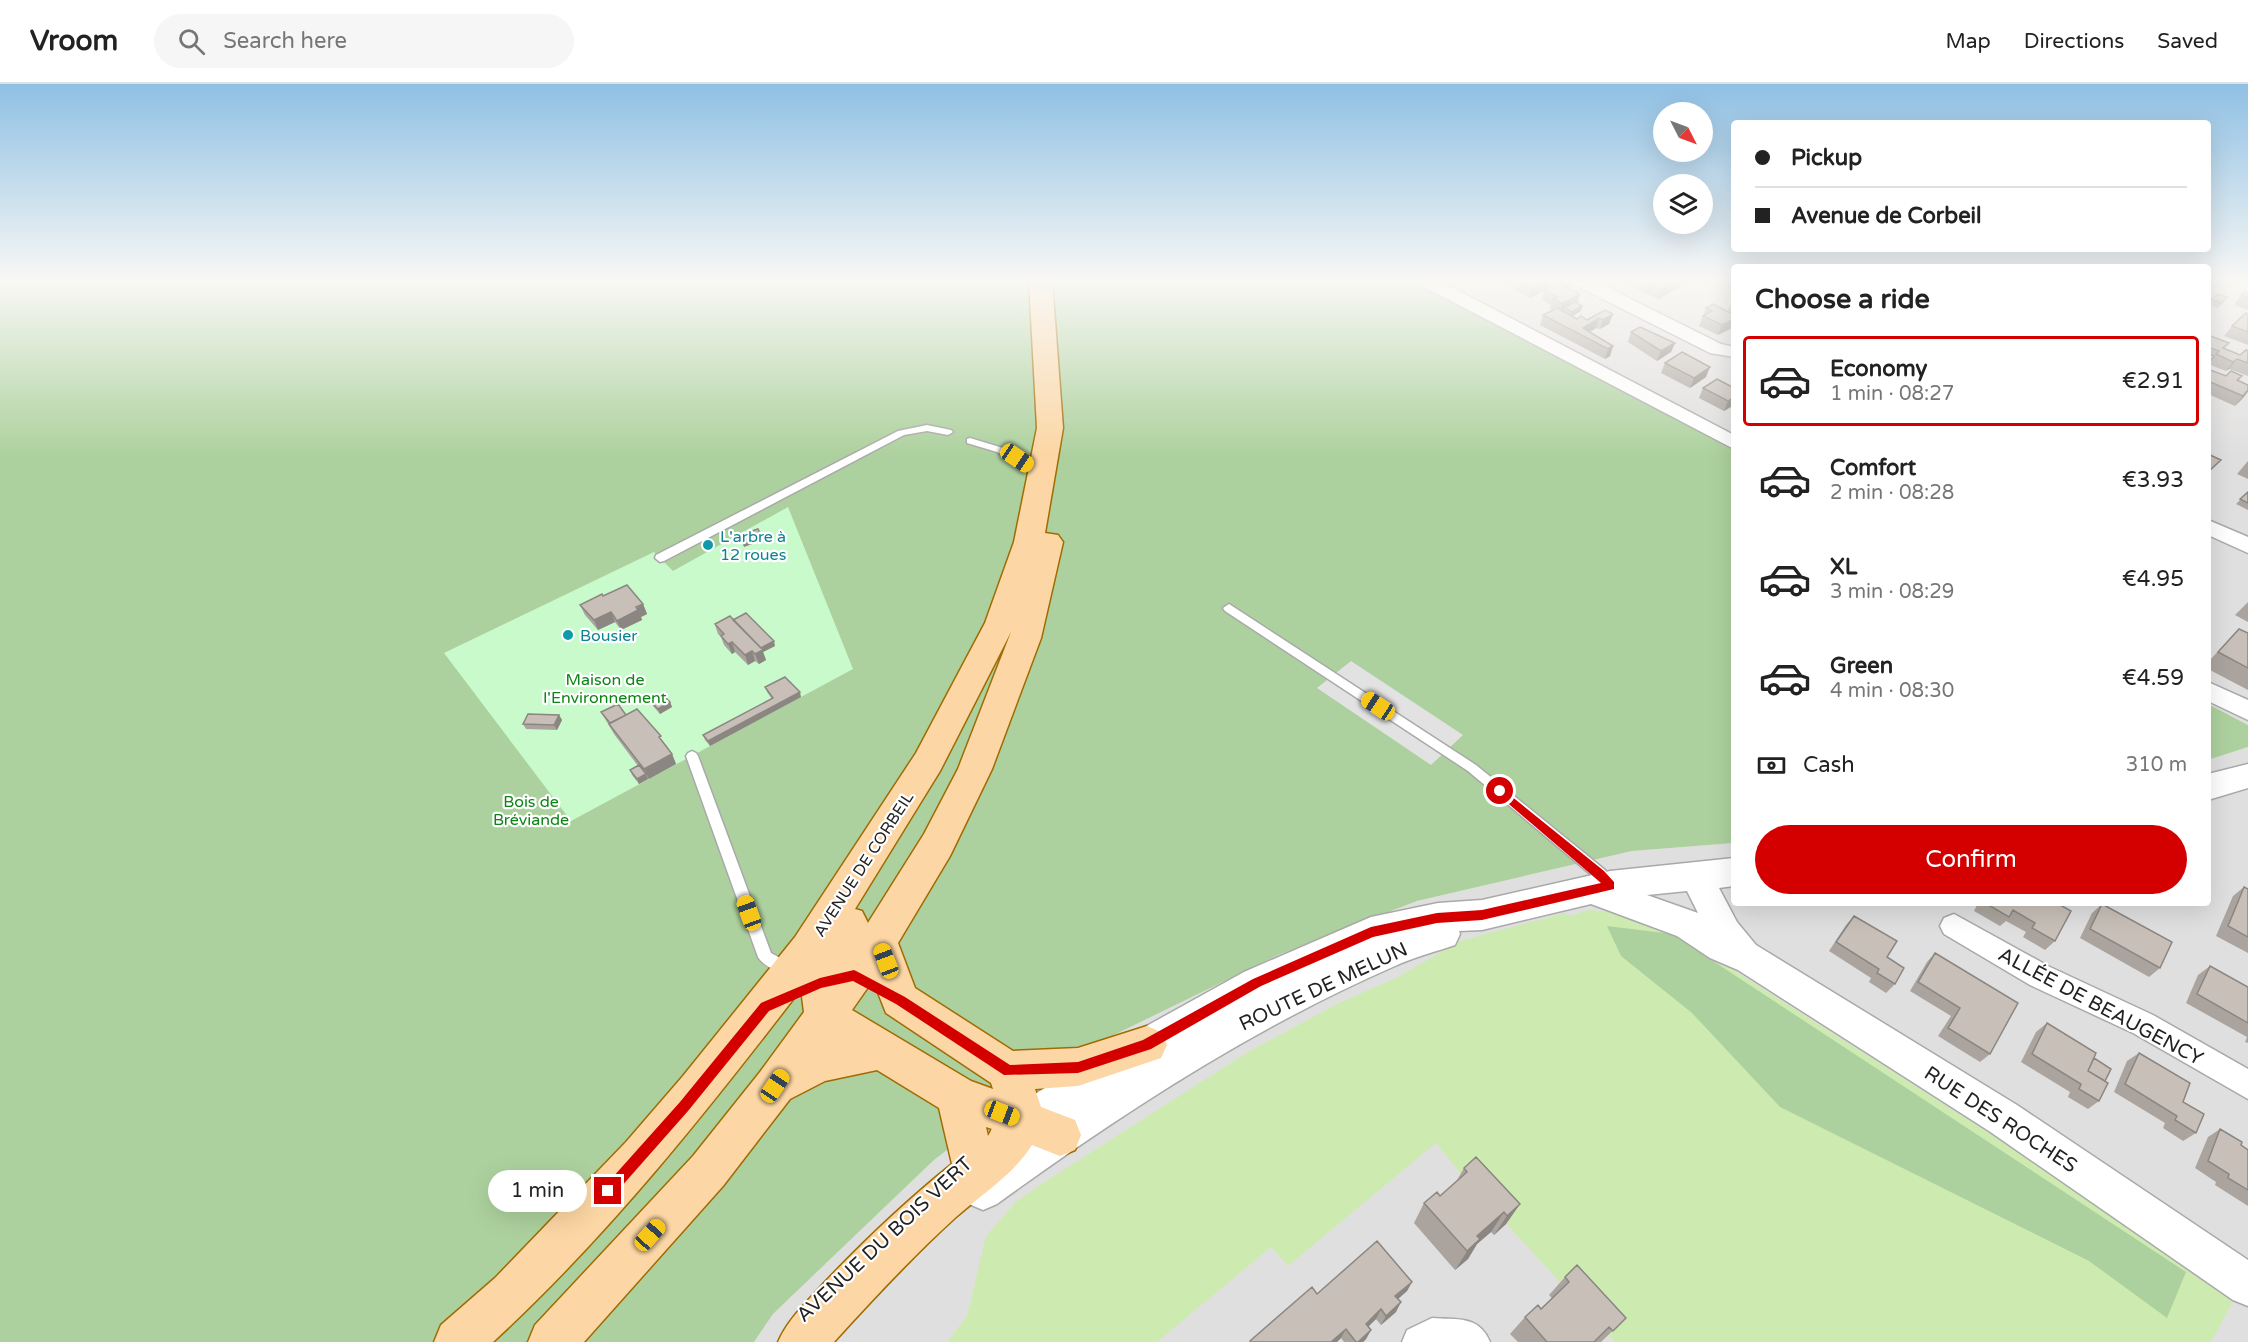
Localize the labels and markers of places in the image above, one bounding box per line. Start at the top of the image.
place label: L'arbre à 12 roues [720,527,786,565]
marker: L'arbre à 12 roues [701,538,715,552]
place label: Bousier [580,626,638,646]
marker: Bousier [561,628,575,642]

